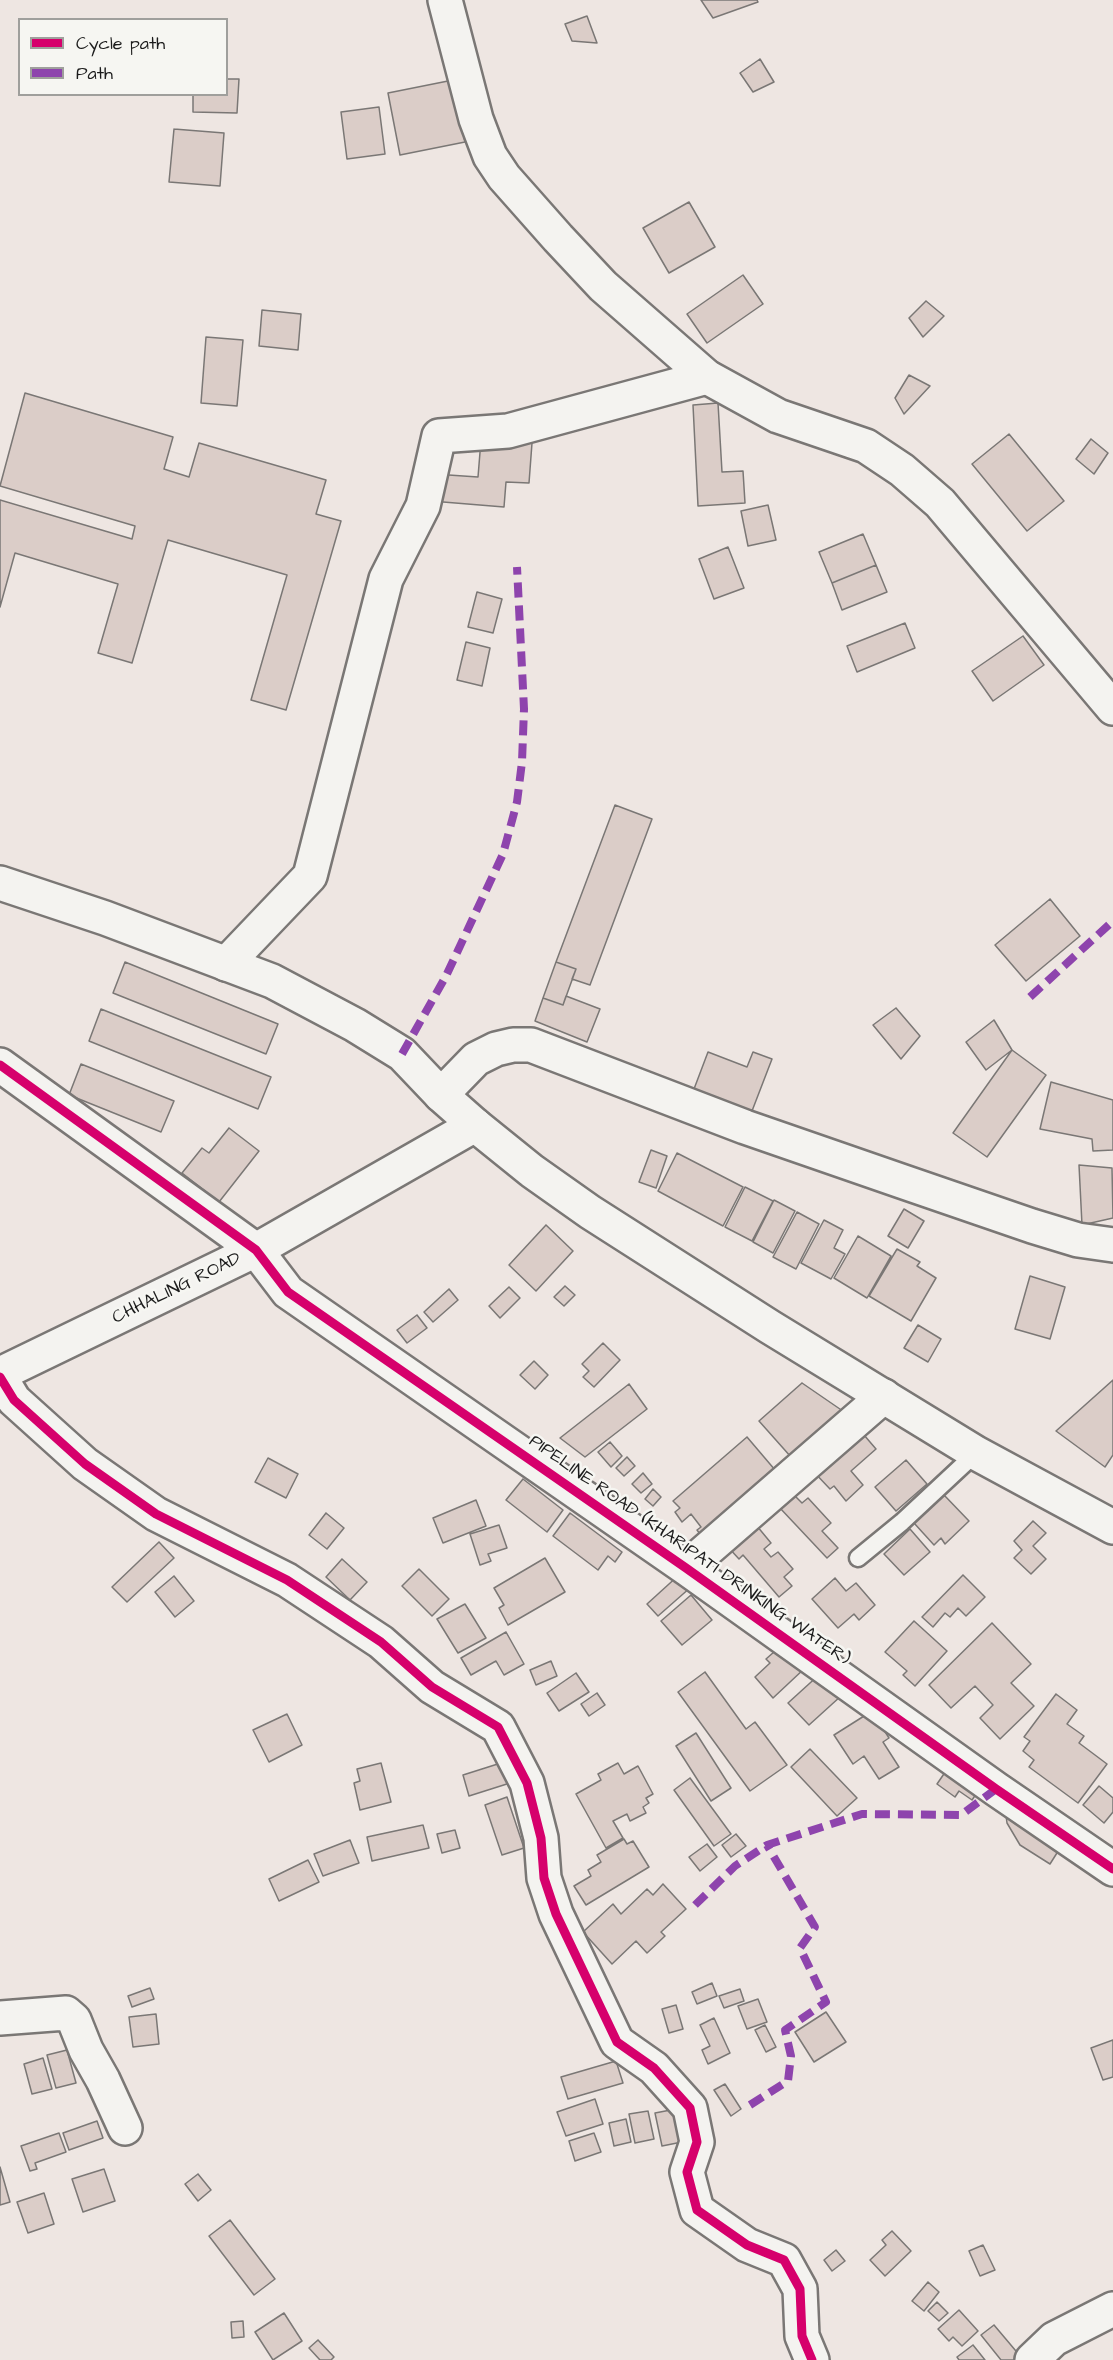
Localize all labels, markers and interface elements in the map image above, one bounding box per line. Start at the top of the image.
legend [18,18,228,96]
text: Cycle path [76,31,165,56]
text: Path [76,61,113,86]
street label: CHHALING ROAD [109,1249,245,1329]
street label: PIPELINE ROAD (KHARIPATI DRINKING WATER) [524,1431,854,1671]

